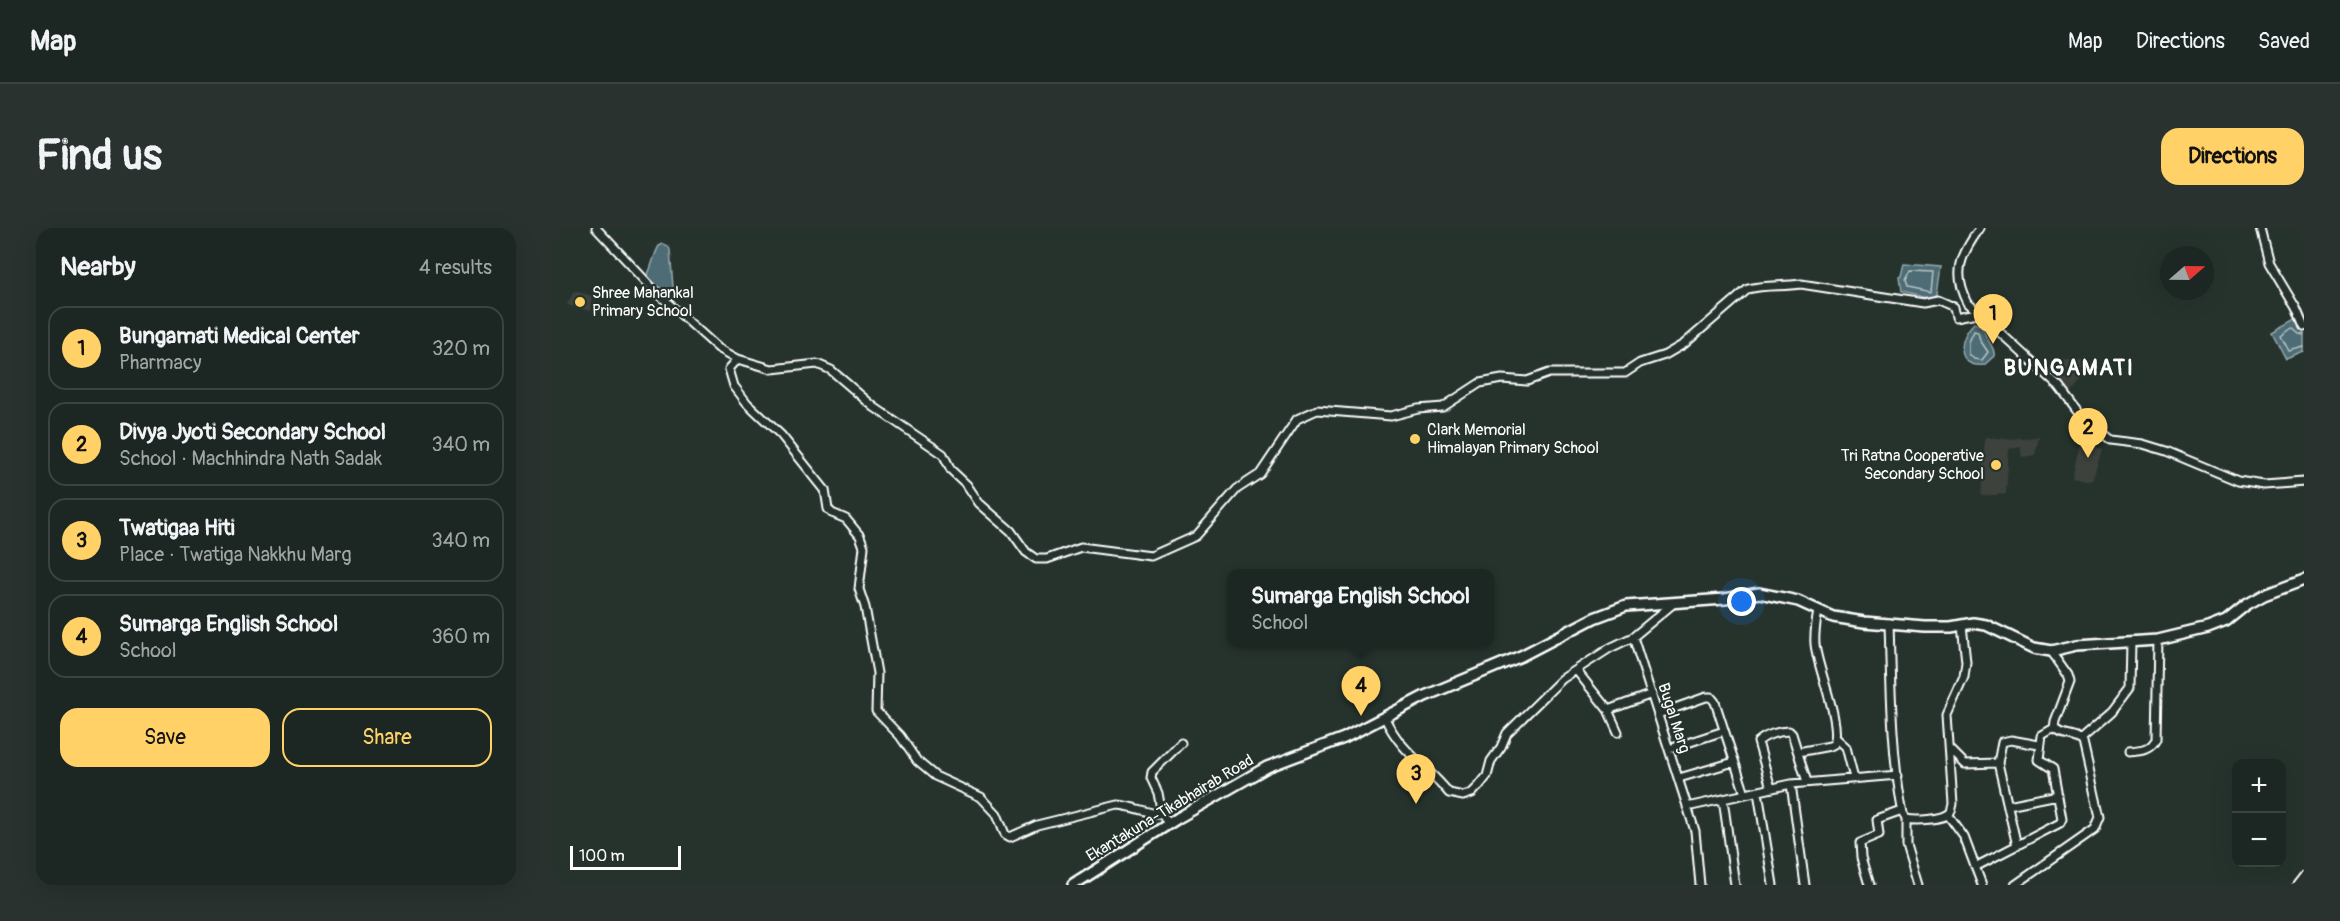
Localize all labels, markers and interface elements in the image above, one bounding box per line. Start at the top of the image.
text: Map [30,24,76,59]
text: Map [2068,28,2103,55]
text: Directions [2136,28,2225,55]
text: Saved [2258,28,2310,55]
button: Directions [2161,128,2304,185]
text: Find us [36,130,162,182]
north arrow [2160,246,2214,300]
text: Nearby [60,251,136,283]
text: 4 results [419,255,492,280]
place label: Shree Mahankal Primary School [592,283,694,321]
pin: 1 [1974,294,2012,344]
marker: Shree Mahankal Primary School [573,295,587,309]
text: Bungamati Medical Center [119,322,360,350]
text: 1 [78,336,85,361]
text: 320 m [432,336,490,361]
text: Pharmacy [119,350,202,375]
district label: BUNGAMATI [2003,354,2135,382]
pin: 2 [2068,408,2108,458]
text: Divya Jyoti Secondary School [119,418,386,446]
place label: Clark Memorial Himalayan Primary School [1427,420,1599,458]
text: 2 [76,432,87,457]
text: 340 m [431,432,490,457]
marker: Clark Memorial Himalayan Primary School [1408,432,1422,446]
text: School · Machhindra Nath Sadak [119,446,382,471]
place label: Tri Ratna Cooperative Secondary School [1841,446,1984,484]
marker: Tri Ratna Cooperative Secondary School [1989,458,2003,472]
text: Twatigaa Hiti [119,514,235,542]
text: 3 [76,528,87,553]
text: 340 m [431,528,490,553]
text: Place · Twatiga Nakkhu Marg [119,542,351,567]
popup [1227,569,1494,647]
text: Sumarga English School [1251,582,1470,610]
your location [1727,587,1756,616]
text: Sumarga English School [119,610,338,638]
text: School [1251,610,1308,635]
text: 4 [76,624,87,649]
text: 360 m [431,624,490,649]
text: School [119,638,176,663]
pin: 4 [1342,666,1380,716]
street label: Bugal Marg [1653,680,1695,756]
button: Save [60,708,270,767]
button: Share [282,708,492,767]
street label: Ekantakuna-Tikabhairab Road [1083,750,1257,866]
pin: 3 [1396,754,1436,804]
map controls [2232,759,2286,867]
button: + [2232,759,2286,813]
button: − [2232,813,2286,867]
scale bar [570,843,681,870]
text: 100 m [579,846,625,866]

